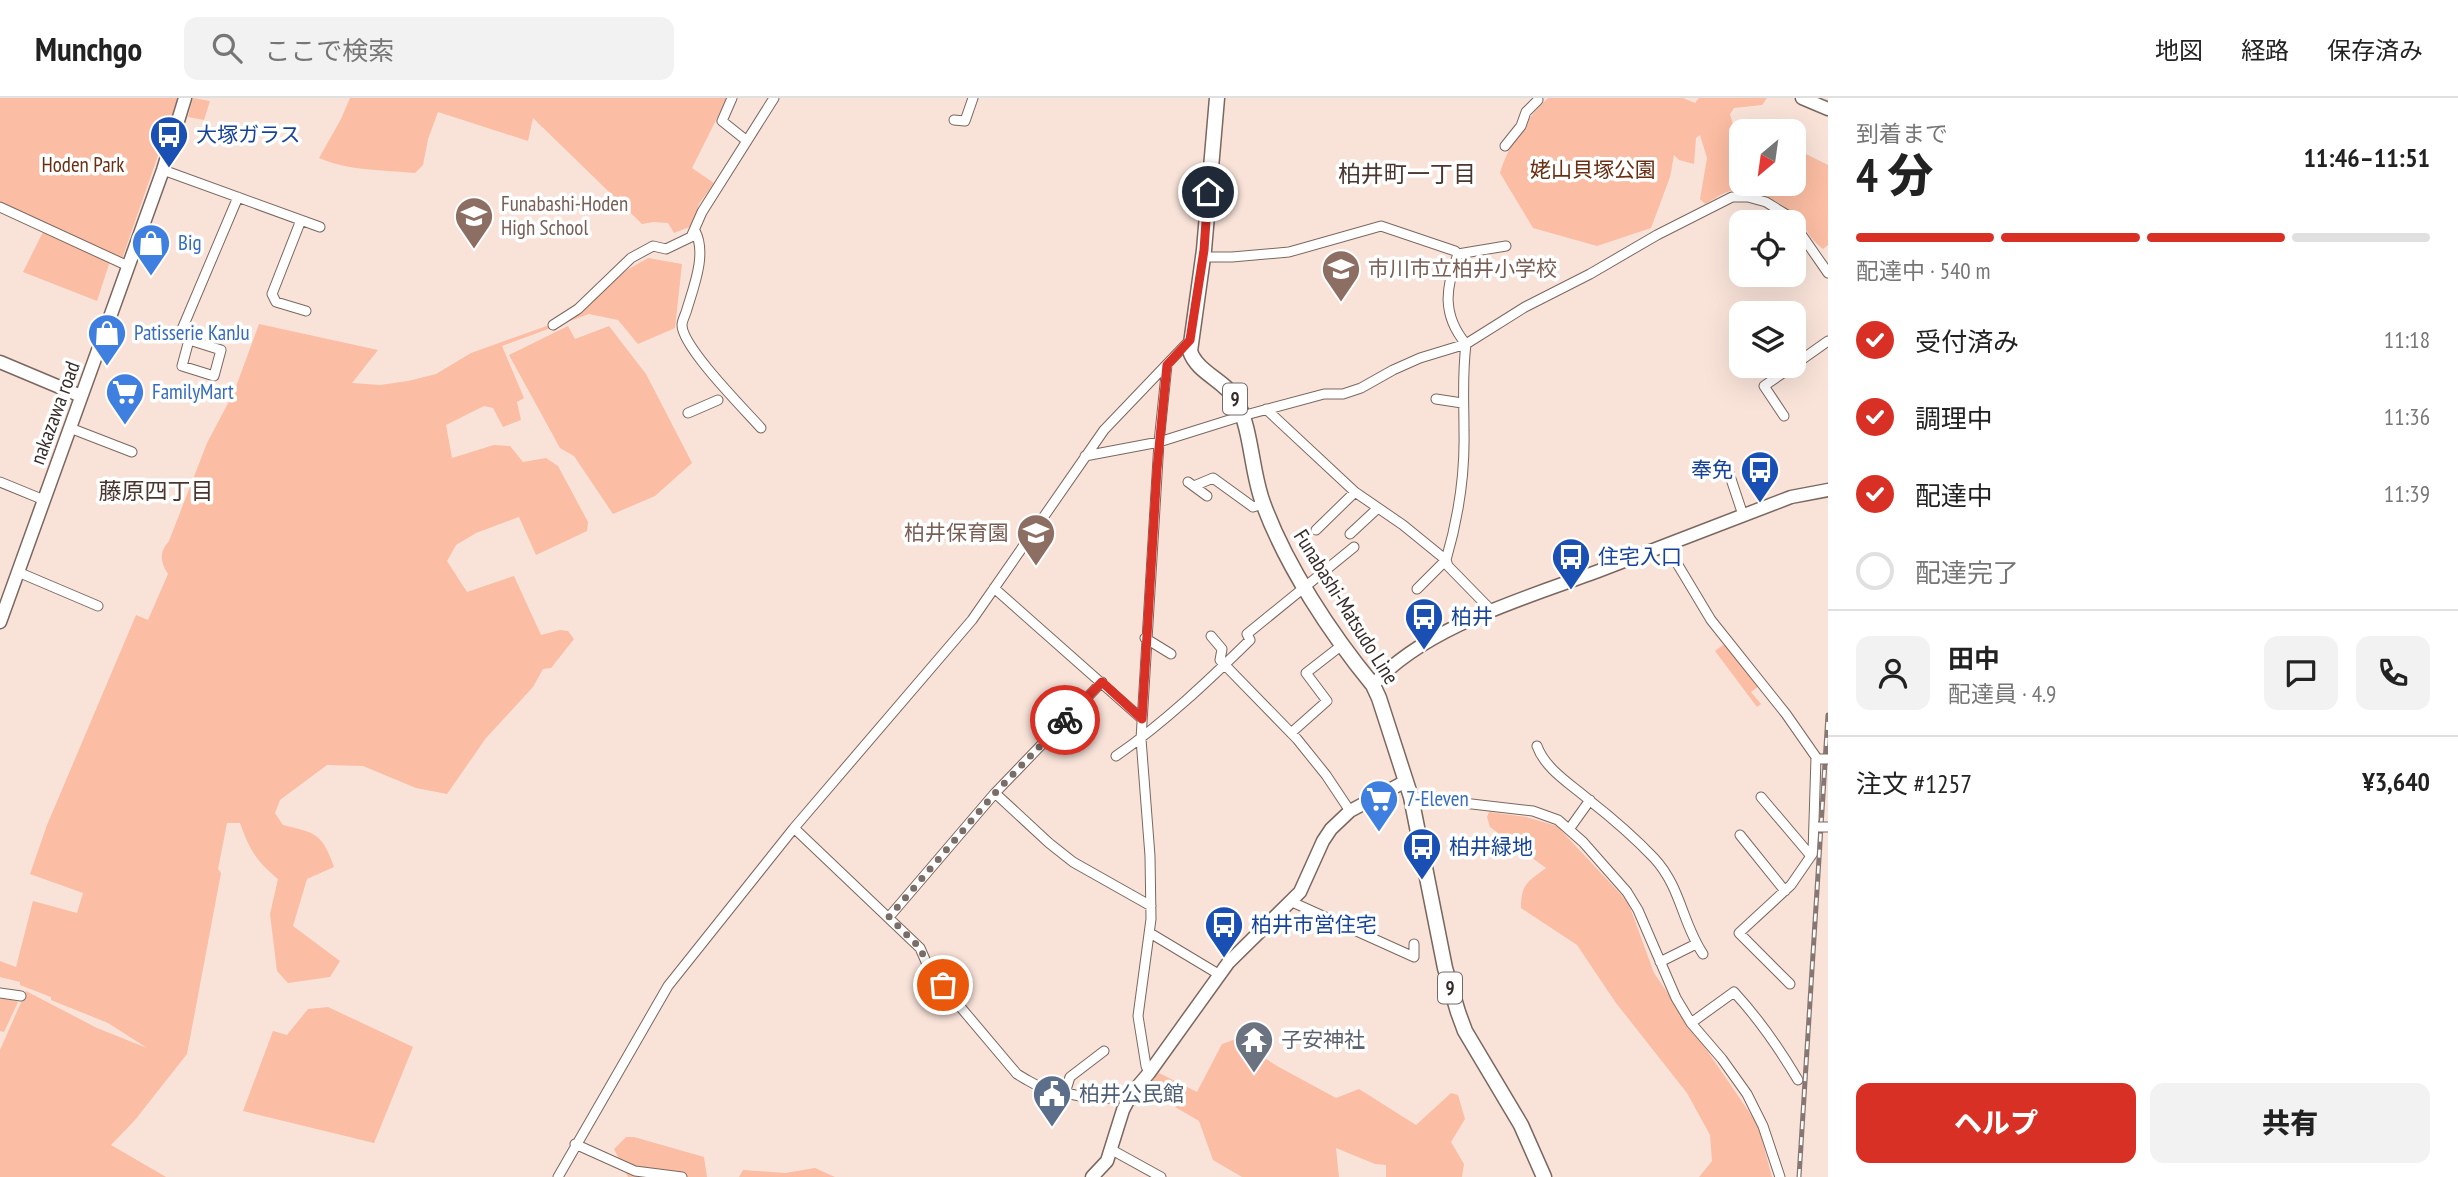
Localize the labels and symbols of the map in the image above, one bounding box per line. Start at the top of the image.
bus stop icon: 大塚ガラス [148,114,190,169]
north arrow [1729,119,1806,196]
place label: 大塚ガラス [196,121,301,148]
park label: Hoden Park [42,151,124,178]
park label: 姥山貝塚公園 [1530,156,1656,183]
district label: 柏井町一丁目 [1338,159,1476,188]
pin [1178,162,1238,222]
place label: Funabashi-Hoden High School [501,190,628,241]
school or university icon: Funabashi-Hoden High School [453,195,495,250]
shop icon: Big [130,222,172,277]
place label: Big [178,229,202,256]
school or university icon: 市川市立柏井小学校 [1320,248,1362,303]
place label: 市川市立柏井小学校 [1368,255,1557,282]
shop icon: Patisserie KanJu [86,312,128,367]
place label: Patisserie KanJu [134,319,250,346]
street label: nakazawa road [23,358,86,468]
supermarket icon: FamilyMart [104,371,146,426]
place label: FamilyMart [152,378,234,405]
road number: 9 [1223,384,1247,414]
bus stop icon: 奉免 [1739,449,1781,504]
place label: 奉免 [1691,456,1733,483]
district label: 藤原四丁目 [99,476,214,505]
school or university icon: 柏井保育園 [1015,512,1057,567]
place label: 柏井保育園 [904,519,1009,546]
street label: Funabashi-Matsudo Line [1288,524,1405,689]
bus stop icon: 住宅入口 [1550,536,1592,591]
place label: 住宅入口 [1598,543,1682,570]
bus stop icon: 柏井 [1403,596,1445,651]
place label: 柏井 [1451,603,1493,630]
courier [1030,685,1100,755]
supermarket icon: 7-Eleven [1358,778,1400,833]
place label: 7-Eleven [1406,785,1469,812]
bus stop icon: 柏井緑地 [1401,826,1443,881]
place label: 柏井緑地 [1449,833,1533,860]
bus stop icon: 柏井市営住宅 [1203,904,1245,959]
place label: 柏井市営住宅 [1251,911,1377,938]
pin [913,955,973,1015]
road number: 9 [1438,972,1462,1004]
temple icon: 子安神社 [1233,1019,1275,1074]
place label: 子安神社 [1281,1026,1365,1053]
public building icon: 柏井公民館 [1031,1073,1073,1128]
place label: 柏井公民館 [1079,1080,1184,1107]

